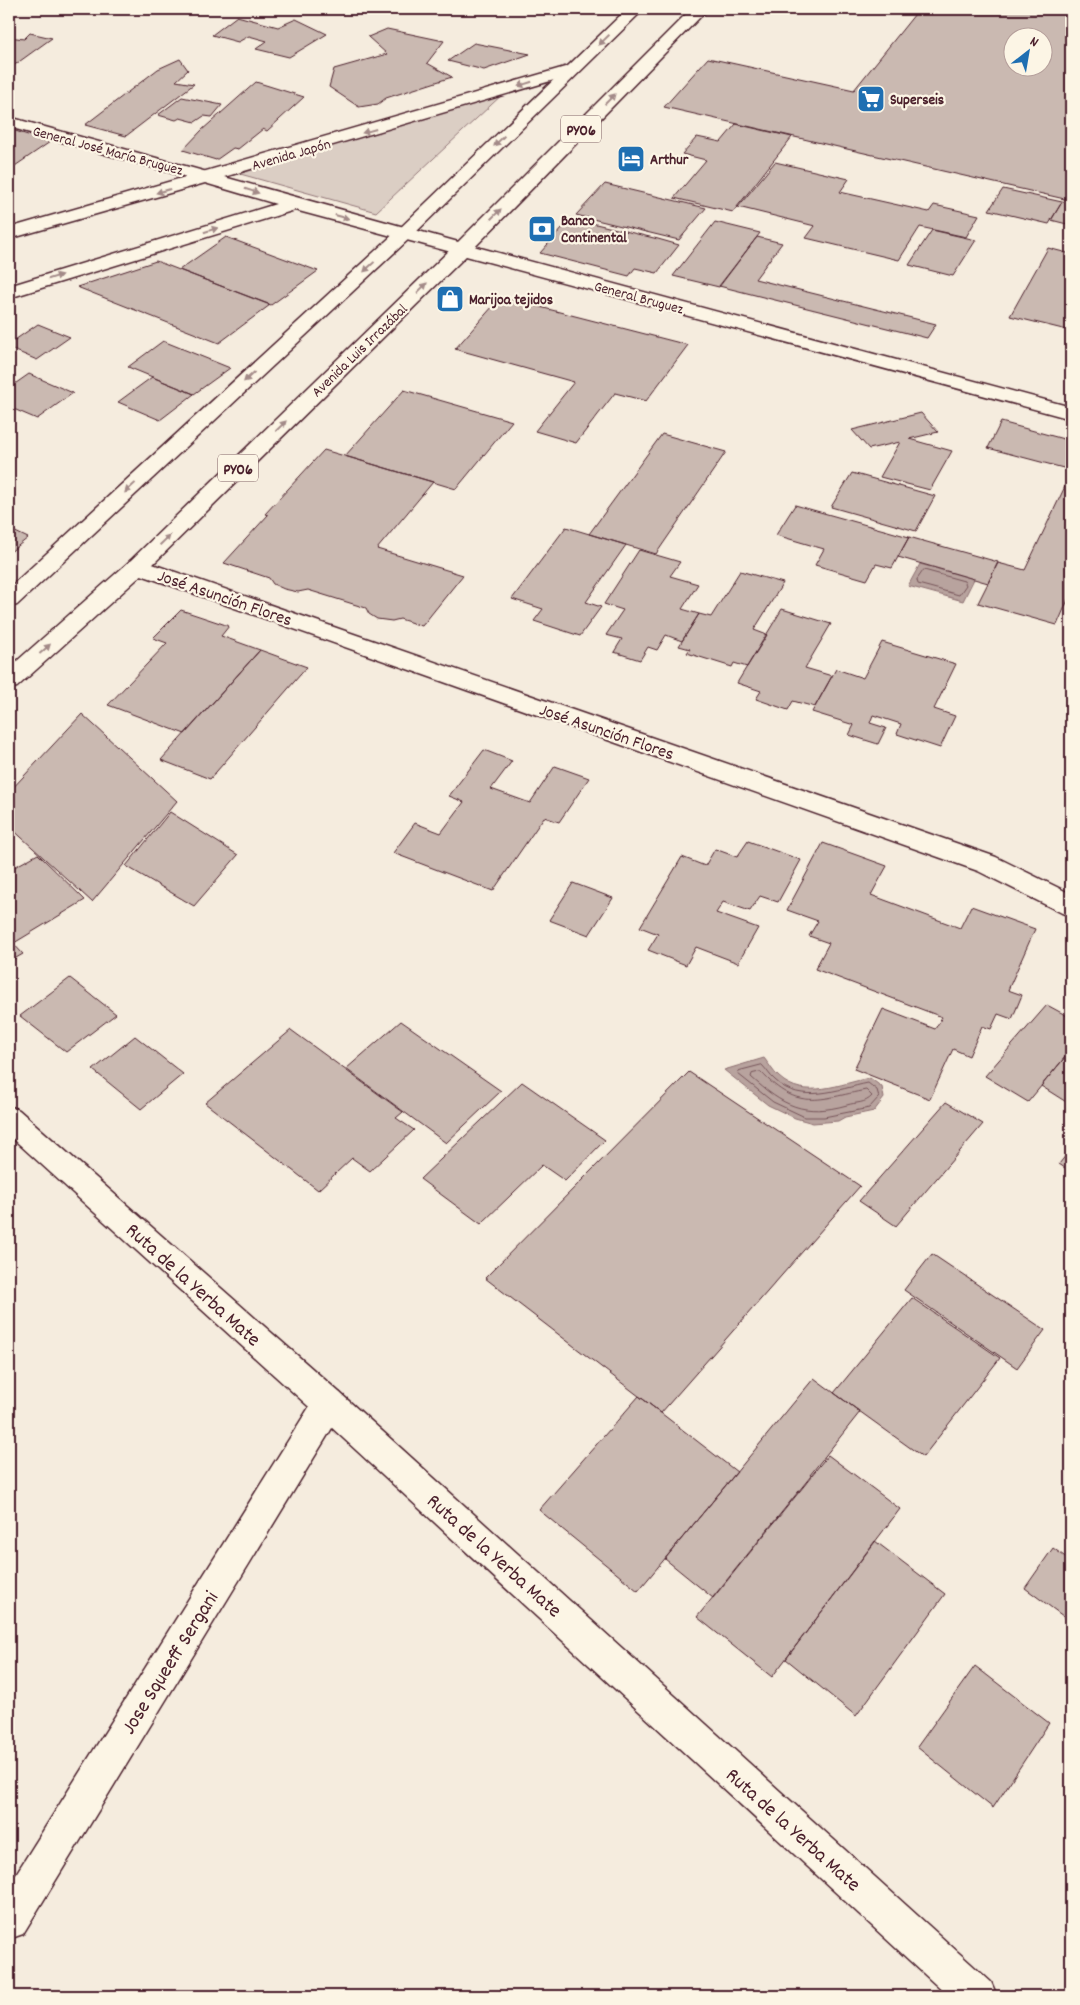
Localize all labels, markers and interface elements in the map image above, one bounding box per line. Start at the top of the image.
north arrow [1002,28,1052,78]
text: N [1026,32,1042,53]
one-way arrow [598,34,610,46]
one-way arrow [517,81,532,89]
supermarket icon: Superseis [856,84,886,114]
place label: Superseis [890,90,944,112]
one-way arrow [604,93,616,105]
road number: PY06 [561,116,601,142]
street label: General José María Bruguez [30,121,185,183]
one-way arrow [362,127,377,135]
street label: Avenida Japón [249,134,334,178]
one-way arrow [494,135,506,147]
hotel icon: Arthur [616,144,646,174]
place label: Arthur [650,150,689,172]
one-way arrow [155,187,170,195]
one-way arrow [244,187,259,195]
one-way arrow [490,209,502,221]
place label: Banco Continental [561,211,627,250]
one-way arrow [335,213,350,221]
bank icon: Banco Continental [527,214,557,244]
one-way arrow [203,225,218,233]
one-way arrow [363,261,375,273]
one-way arrow [48,273,63,281]
street label: General Bruguez [591,276,686,322]
one-way arrow [416,282,428,294]
shop icon: Marijoa tejidos [435,284,465,314]
place label: Marijoa tejidos [469,290,553,312]
street label: Avenida Luis Irrazábal [307,299,414,403]
one-way arrow [244,371,256,383]
one-way arrow [275,420,287,432]
road number: PY06 [218,454,258,482]
one-way arrow [124,482,136,494]
one-way arrow [159,534,171,546]
street label: José Asunción Flores [153,565,295,634]
one-way arrow [39,643,51,655]
street label: José Asunción Flores [535,699,677,768]
street label: Ruta de la Yerba Mate [118,1217,266,1355]
street label: Ruta de la Yerba Mate [419,1488,567,1626]
street label: Jose Squeeff Sergani [115,1586,228,1741]
street label: Ruta de la Yerba Mate [718,1762,866,1900]

